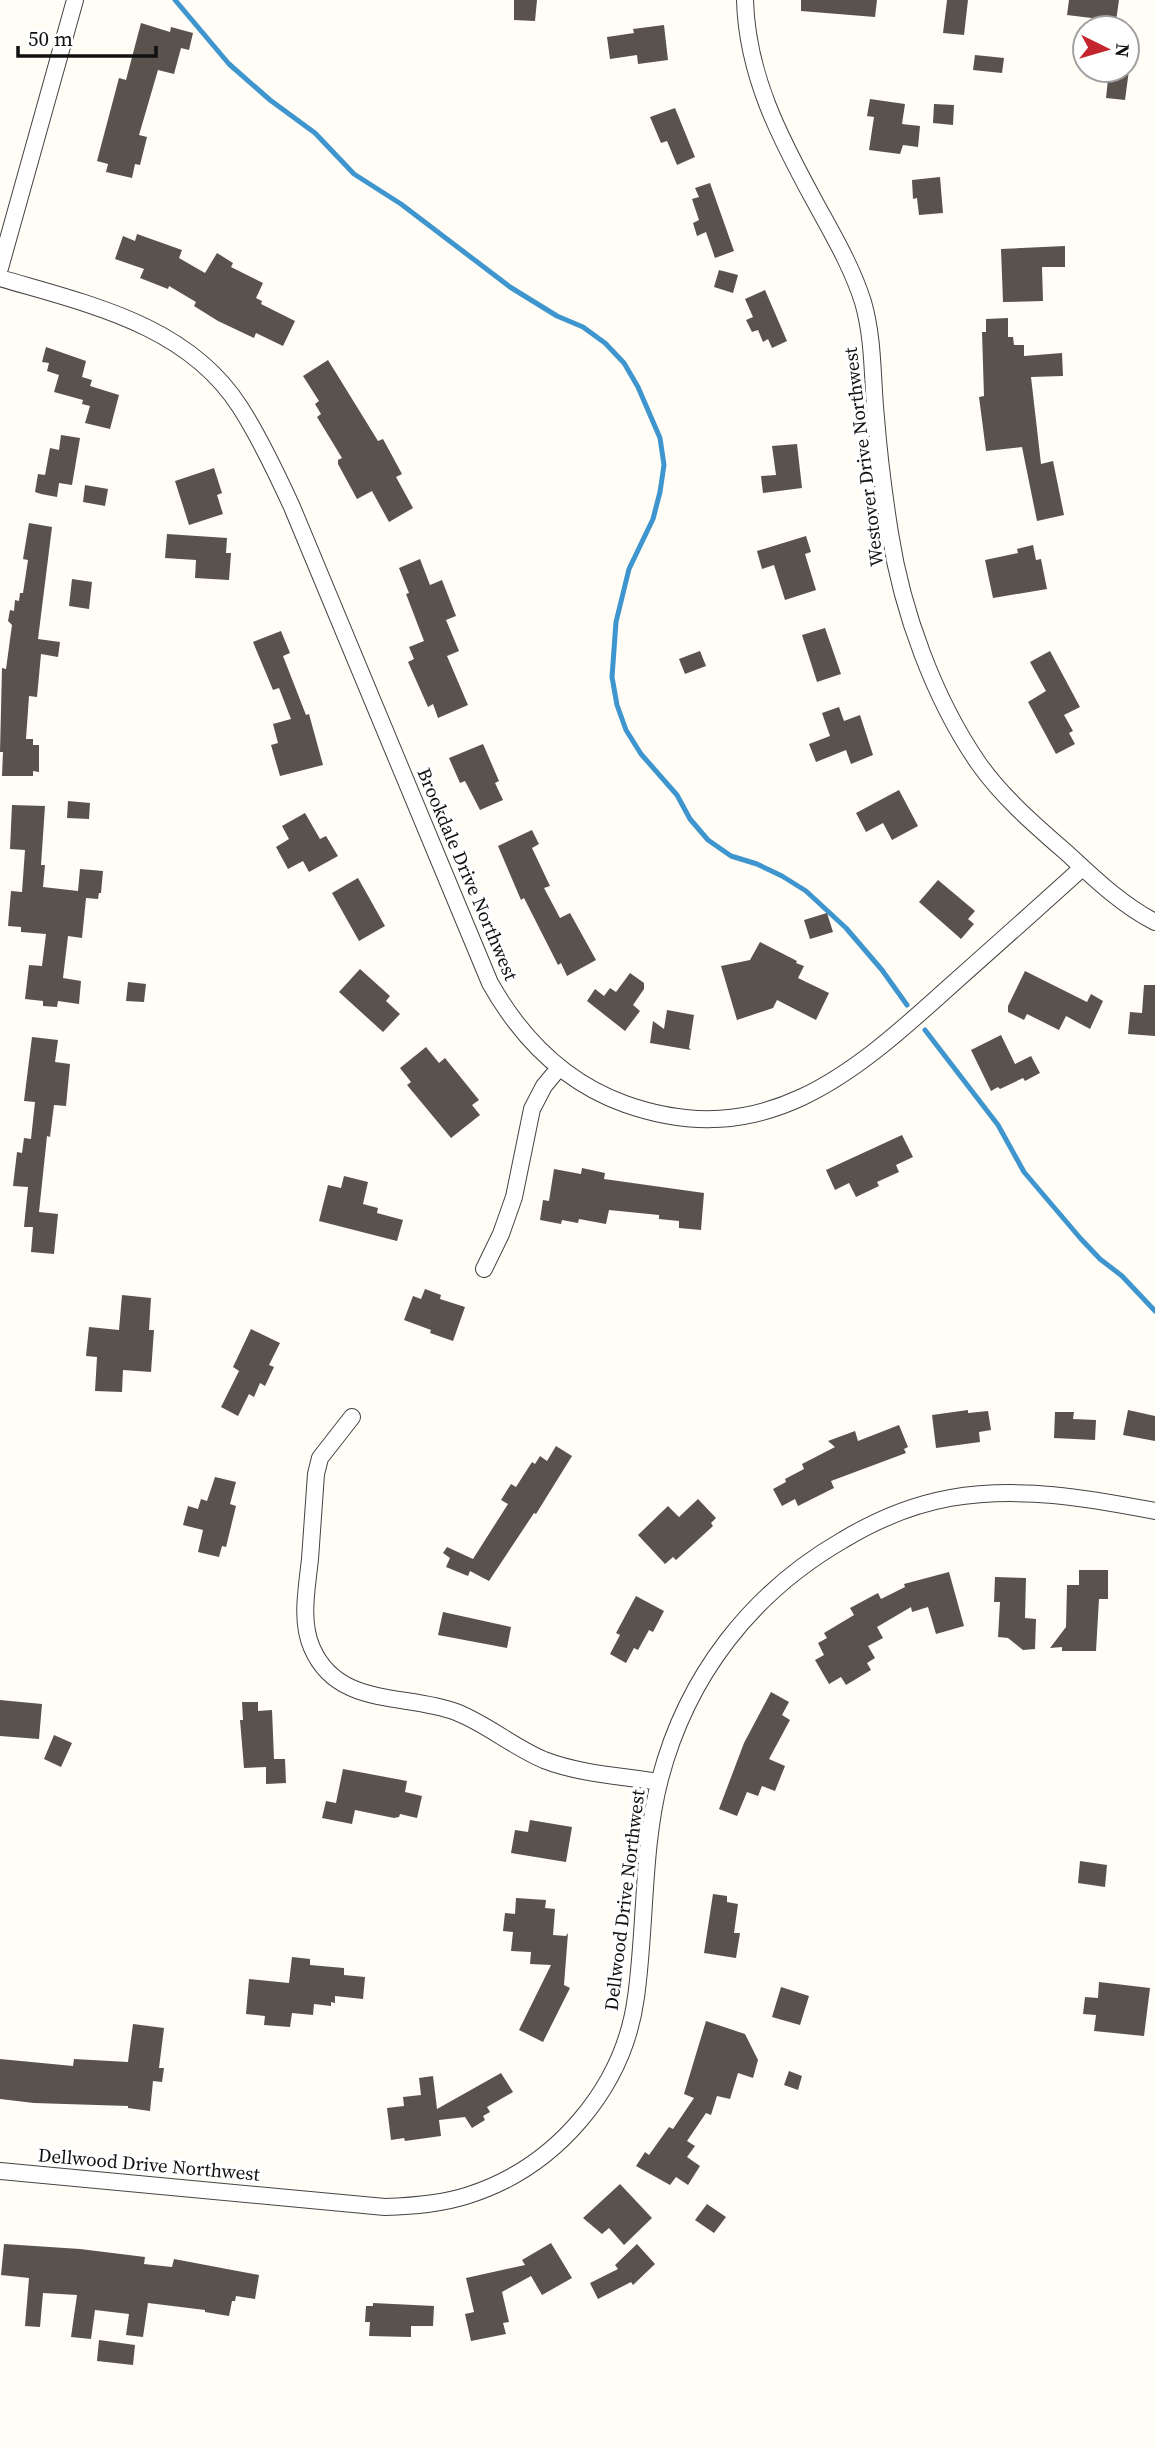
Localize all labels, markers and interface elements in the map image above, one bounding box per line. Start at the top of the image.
scale bar [18,14,156,58]
north arrow [1071,14,1141,84]
text: 50 m [28,24,73,53]
text: N [1109,42,1136,59]
street label: Westover Drive Northwest [837,345,889,568]
street label: Brookdale Drive Northwest [411,764,525,985]
street label: Dellwood Drive Northwest [598,1787,651,2012]
street label: Dellwood Drive Northwest [37,2141,262,2187]

